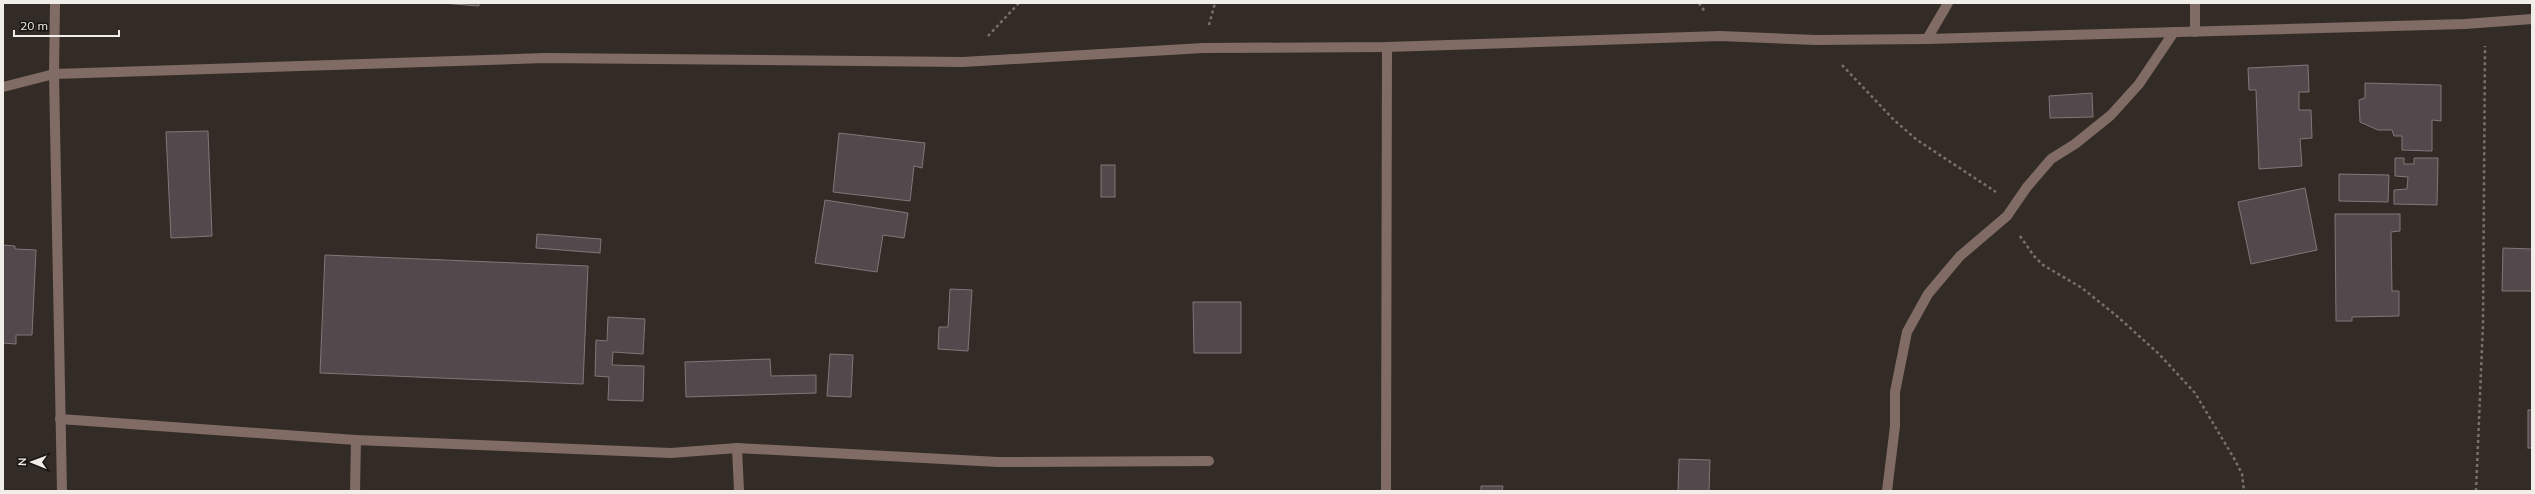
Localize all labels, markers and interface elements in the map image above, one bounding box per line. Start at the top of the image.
scale bar [14,12,119,38]
text: 20 m [20,18,48,33]
north arrow [12,442,52,482]
text: N [15,458,29,466]

